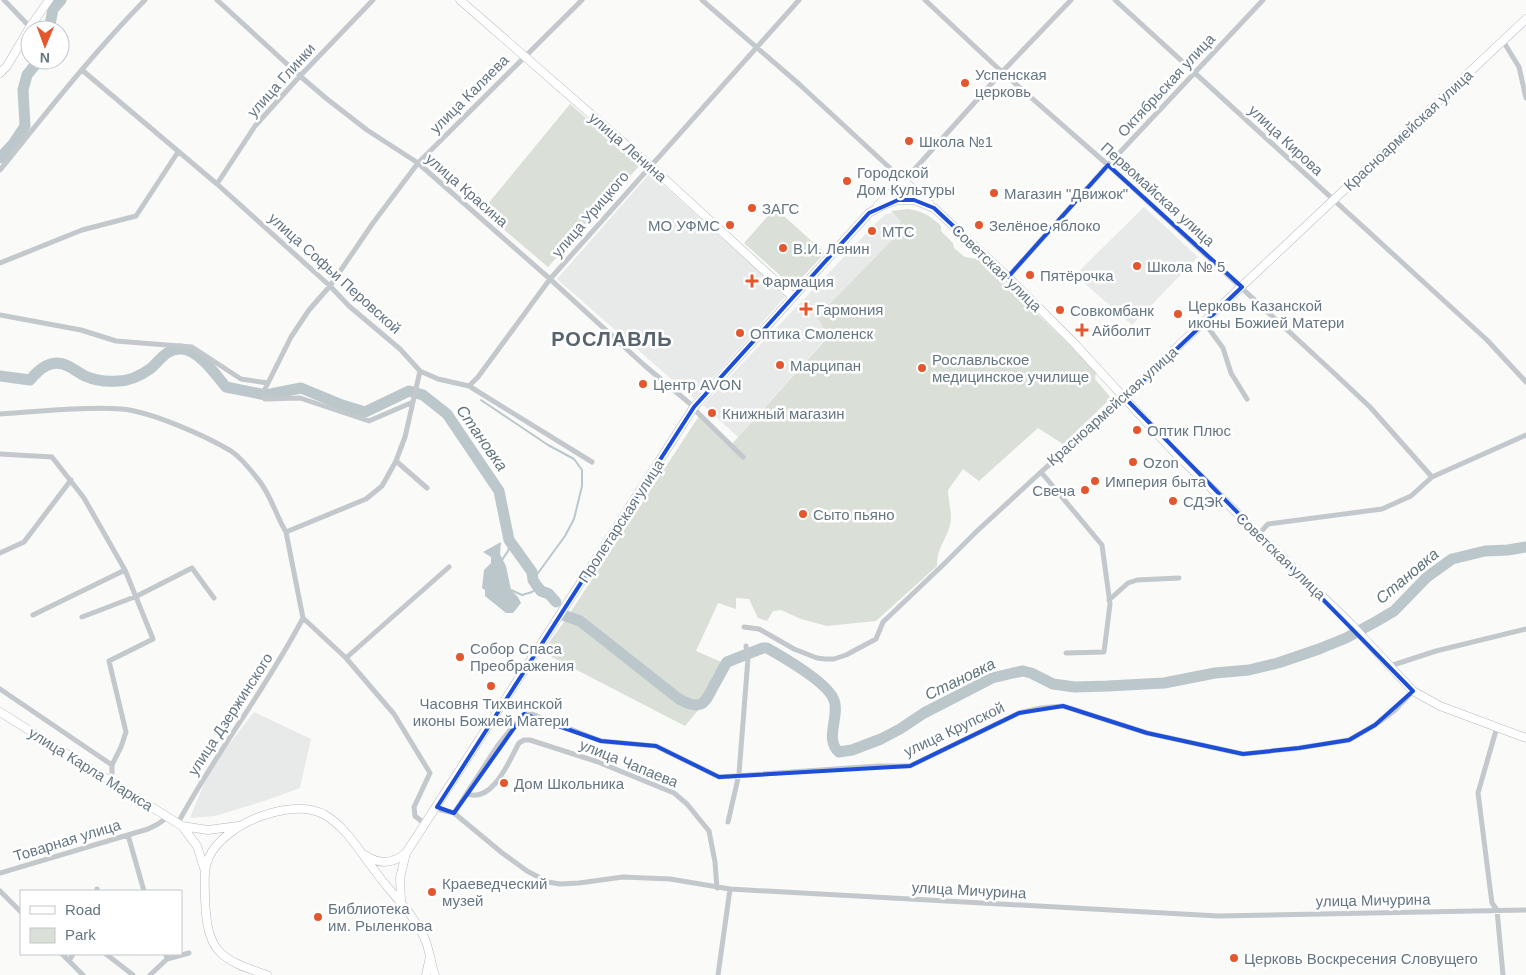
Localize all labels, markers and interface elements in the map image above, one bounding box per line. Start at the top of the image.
north arrow [20,20,70,70]
street label: Октябрьская улица [1114,30,1218,140]
street label: улица Глинки [244,40,318,120]
text: N [40,50,50,66]
street label: улица Каляева [426,51,512,137]
place label: Успенская церковь [975,66,1047,100]
street label: Красноармейская улица [1340,66,1476,194]
marker: Успенская церковь [959,77,971,89]
street label: улица Кирова [1245,101,1327,179]
street label: улица Ленина [586,109,671,186]
place label: Школа №1 [919,133,993,150]
marker: Школа №1 [903,135,915,147]
street label: Первомайская улица [1098,139,1219,250]
street label: улица Красина [422,150,512,231]
place label: Городской Дом Культуры [857,164,955,198]
street label: улица Урицкого [548,168,632,260]
marker: Городской Дом Культуры [841,175,853,187]
place label: Магазин "Движок" [1004,185,1128,202]
marker: Магазин "Движок" [988,187,1000,199]
place label: ЗАГС [762,200,800,217]
marker: ЗАГС [746,202,758,214]
street label: улица Софьи Перовской [265,209,405,337]
place label: МО УФМС [648,217,720,234]
place label: Зелёное яблоко [989,217,1101,234]
marker: МО УФМС [724,219,736,231]
marker: Зелёное яблоко [973,219,985,231]
street label: Советская улица [949,221,1046,315]
place label: МТС [882,223,915,240]
marker: МТС [866,225,878,237]
place label: В.И. Ленин [793,240,869,257]
marker: В.И. Ленин [777,242,789,254]
place label: Школа № 5 [1147,258,1225,275]
marker: Школа № 5 [1131,260,1143,272]
place label: Пятёрочка [1040,267,1114,284]
marker: Пятёрочка [1024,269,1036,281]
place label: Фармация [762,273,834,290]
marker: Фармация [746,275,758,287]
place label: Церковь Казанской иконы Божией Матери [1188,297,1344,331]
place label: Гармония [816,301,883,318]
place label: Совкомбанк [1070,302,1154,319]
marker: Гармония [800,303,812,315]
marker: Совкомбанк [1054,304,1066,316]
marker: Церковь Казанской иконы Божией Матери [1172,308,1184,320]
place label: Айболит [1092,322,1151,339]
marker: Айболит [1076,324,1088,336]
place label: Оптика Смоленск [750,325,873,342]
marker: Оптика Смоленск [734,327,746,339]
district label: РОСЛАВЛЬ [551,328,673,350]
street label: Красноармейская улица [1043,343,1181,469]
place label: Рославльское медицинское училище [932,351,1089,385]
place label: Марципан [790,357,861,374]
marker: Марципан [774,359,786,371]
marker: Рославльское медицинское училище [916,362,928,374]
place label: Центр AVON [653,376,742,393]
marker: Центр AVON [637,378,649,390]
water label: Становка [453,402,511,474]
place label: Книжный магазин [722,405,845,422]
marker: Книжный магазин [706,407,718,419]
place label: Оптик Плюс [1147,422,1232,439]
marker: Оптик Плюс [1131,424,1143,436]
place label: Ozon [1143,454,1179,471]
street label: Пролетарская улица [575,456,668,586]
marker: Ozon [1127,456,1139,468]
place label: Империя быта [1105,473,1207,490]
marker: Империя быта [1089,475,1101,487]
place label: Свеча [1032,482,1076,499]
marker: Свеча [1079,484,1091,496]
place label: СДЭК [1183,493,1223,510]
marker: СДЭК [1167,495,1179,507]
place label: Сыто пьяно [813,506,895,523]
marker: Сыто пьяно [797,508,809,520]
street label: Советская улица [1233,509,1330,603]
water label: Становка [1372,545,1442,607]
place label: Собор Спаса Преображения [470,640,574,674]
street label: улица Дзержинского [184,650,276,778]
marker: Собор Спаса Преображения [454,651,466,663]
water label: Становка [922,655,998,703]
marker: Часовня Тихвинской иконы Божией Матери [485,680,497,692]
place label: Часовня Тихвинской иконы Божией Матери [413,695,569,729]
street label: улица Крупской [901,698,1007,760]
street label: улица Карла Маркса [26,724,157,815]
street label: улица Чапаева [577,736,681,791]
place label: Дом Школьника [514,775,625,792]
marker: Дом Школьника [498,777,510,789]
street label: Товарная улица [11,815,123,864]
place label: Краеведческий музей [442,875,547,909]
street label: улица Мичурина [911,879,1027,902]
marker: Краеведческий музей [426,886,438,898]
legend [20,890,182,955]
street label: улица Мичурина [1315,890,1431,910]
place label: Библиотека им. Рыленкова [328,900,433,934]
text: Road [65,901,101,918]
marker: Библиотека им. Рыленкова [312,911,324,923]
text: Park [65,926,96,943]
place label: Церковь Воскресения Словущего [1244,950,1478,967]
marker: Церковь Воскресения Словущего [1228,952,1240,964]

